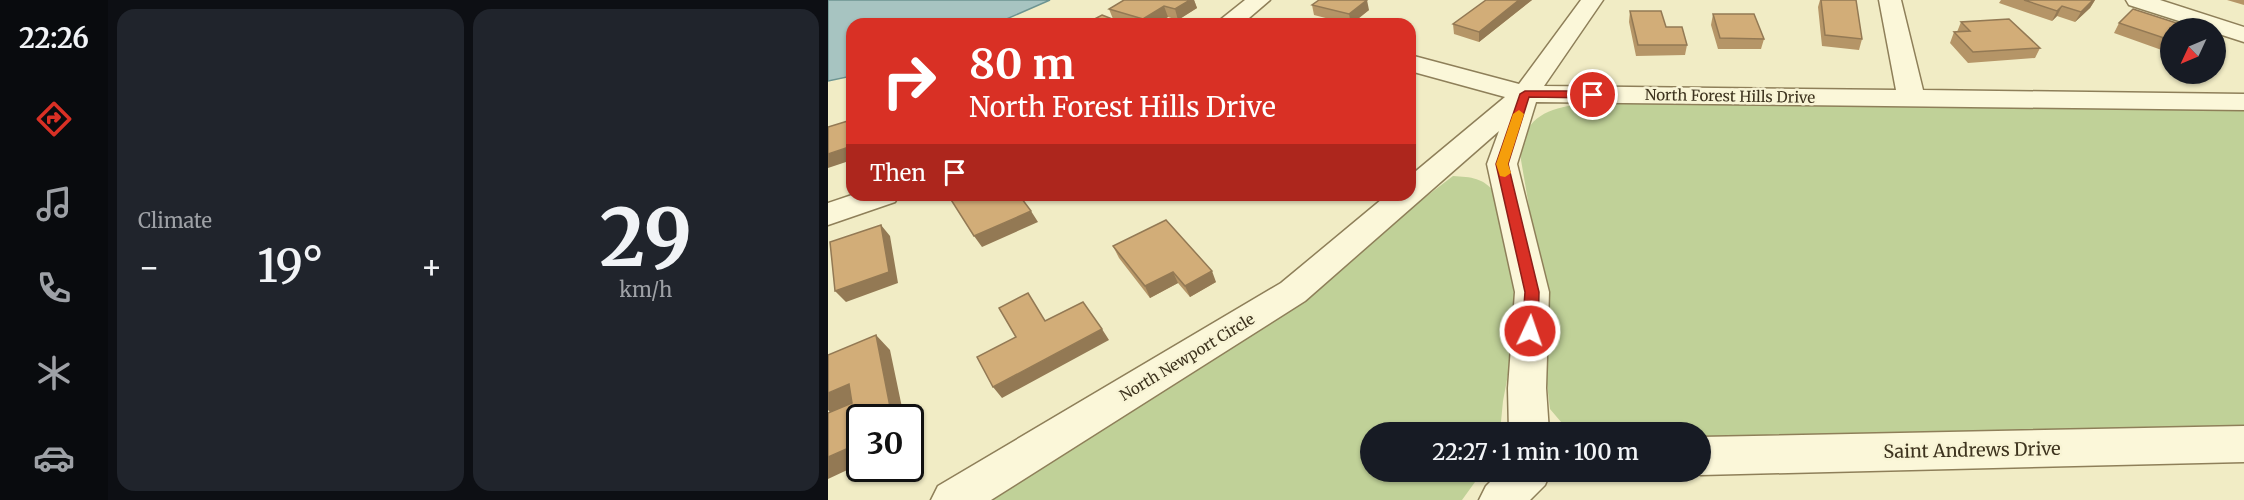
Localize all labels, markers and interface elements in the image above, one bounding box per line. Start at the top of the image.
north arrow [2160,18,2226,84]
map controls [2160,18,2226,84]
text: 22:26 [19,21,89,55]
text: 80 m [969,38,1075,90]
icon: right [870,42,948,120]
pin [1567,69,1618,120]
icon: arrive [1576,78,1609,111]
street label: North Forest Hills Drive [1645,85,1816,107]
text: North Forest Hills Drive [969,90,1276,124]
icon: directions [33,98,75,140]
icon: arrive [938,156,971,189]
text: Then [870,159,926,187]
icon: music [33,183,75,225]
text: 29 [599,189,692,287]
text: Climate [138,208,212,233]
text: 19° [257,238,323,294]
text: − [138,247,160,288]
text: + [420,247,443,288]
icon: phone [33,267,75,309]
text: km/h [619,277,672,302]
position arrow [1498,299,1562,363]
street label: North Newport Circle [1116,309,1258,405]
icon: climate [33,352,75,394]
speed limit sign: 30 [846,404,924,482]
icon: car [33,437,75,479]
street label: Saint Andrews Drive [1883,437,2061,463]
text: 22:27 · 1 min · 100 m [1432,438,1639,466]

